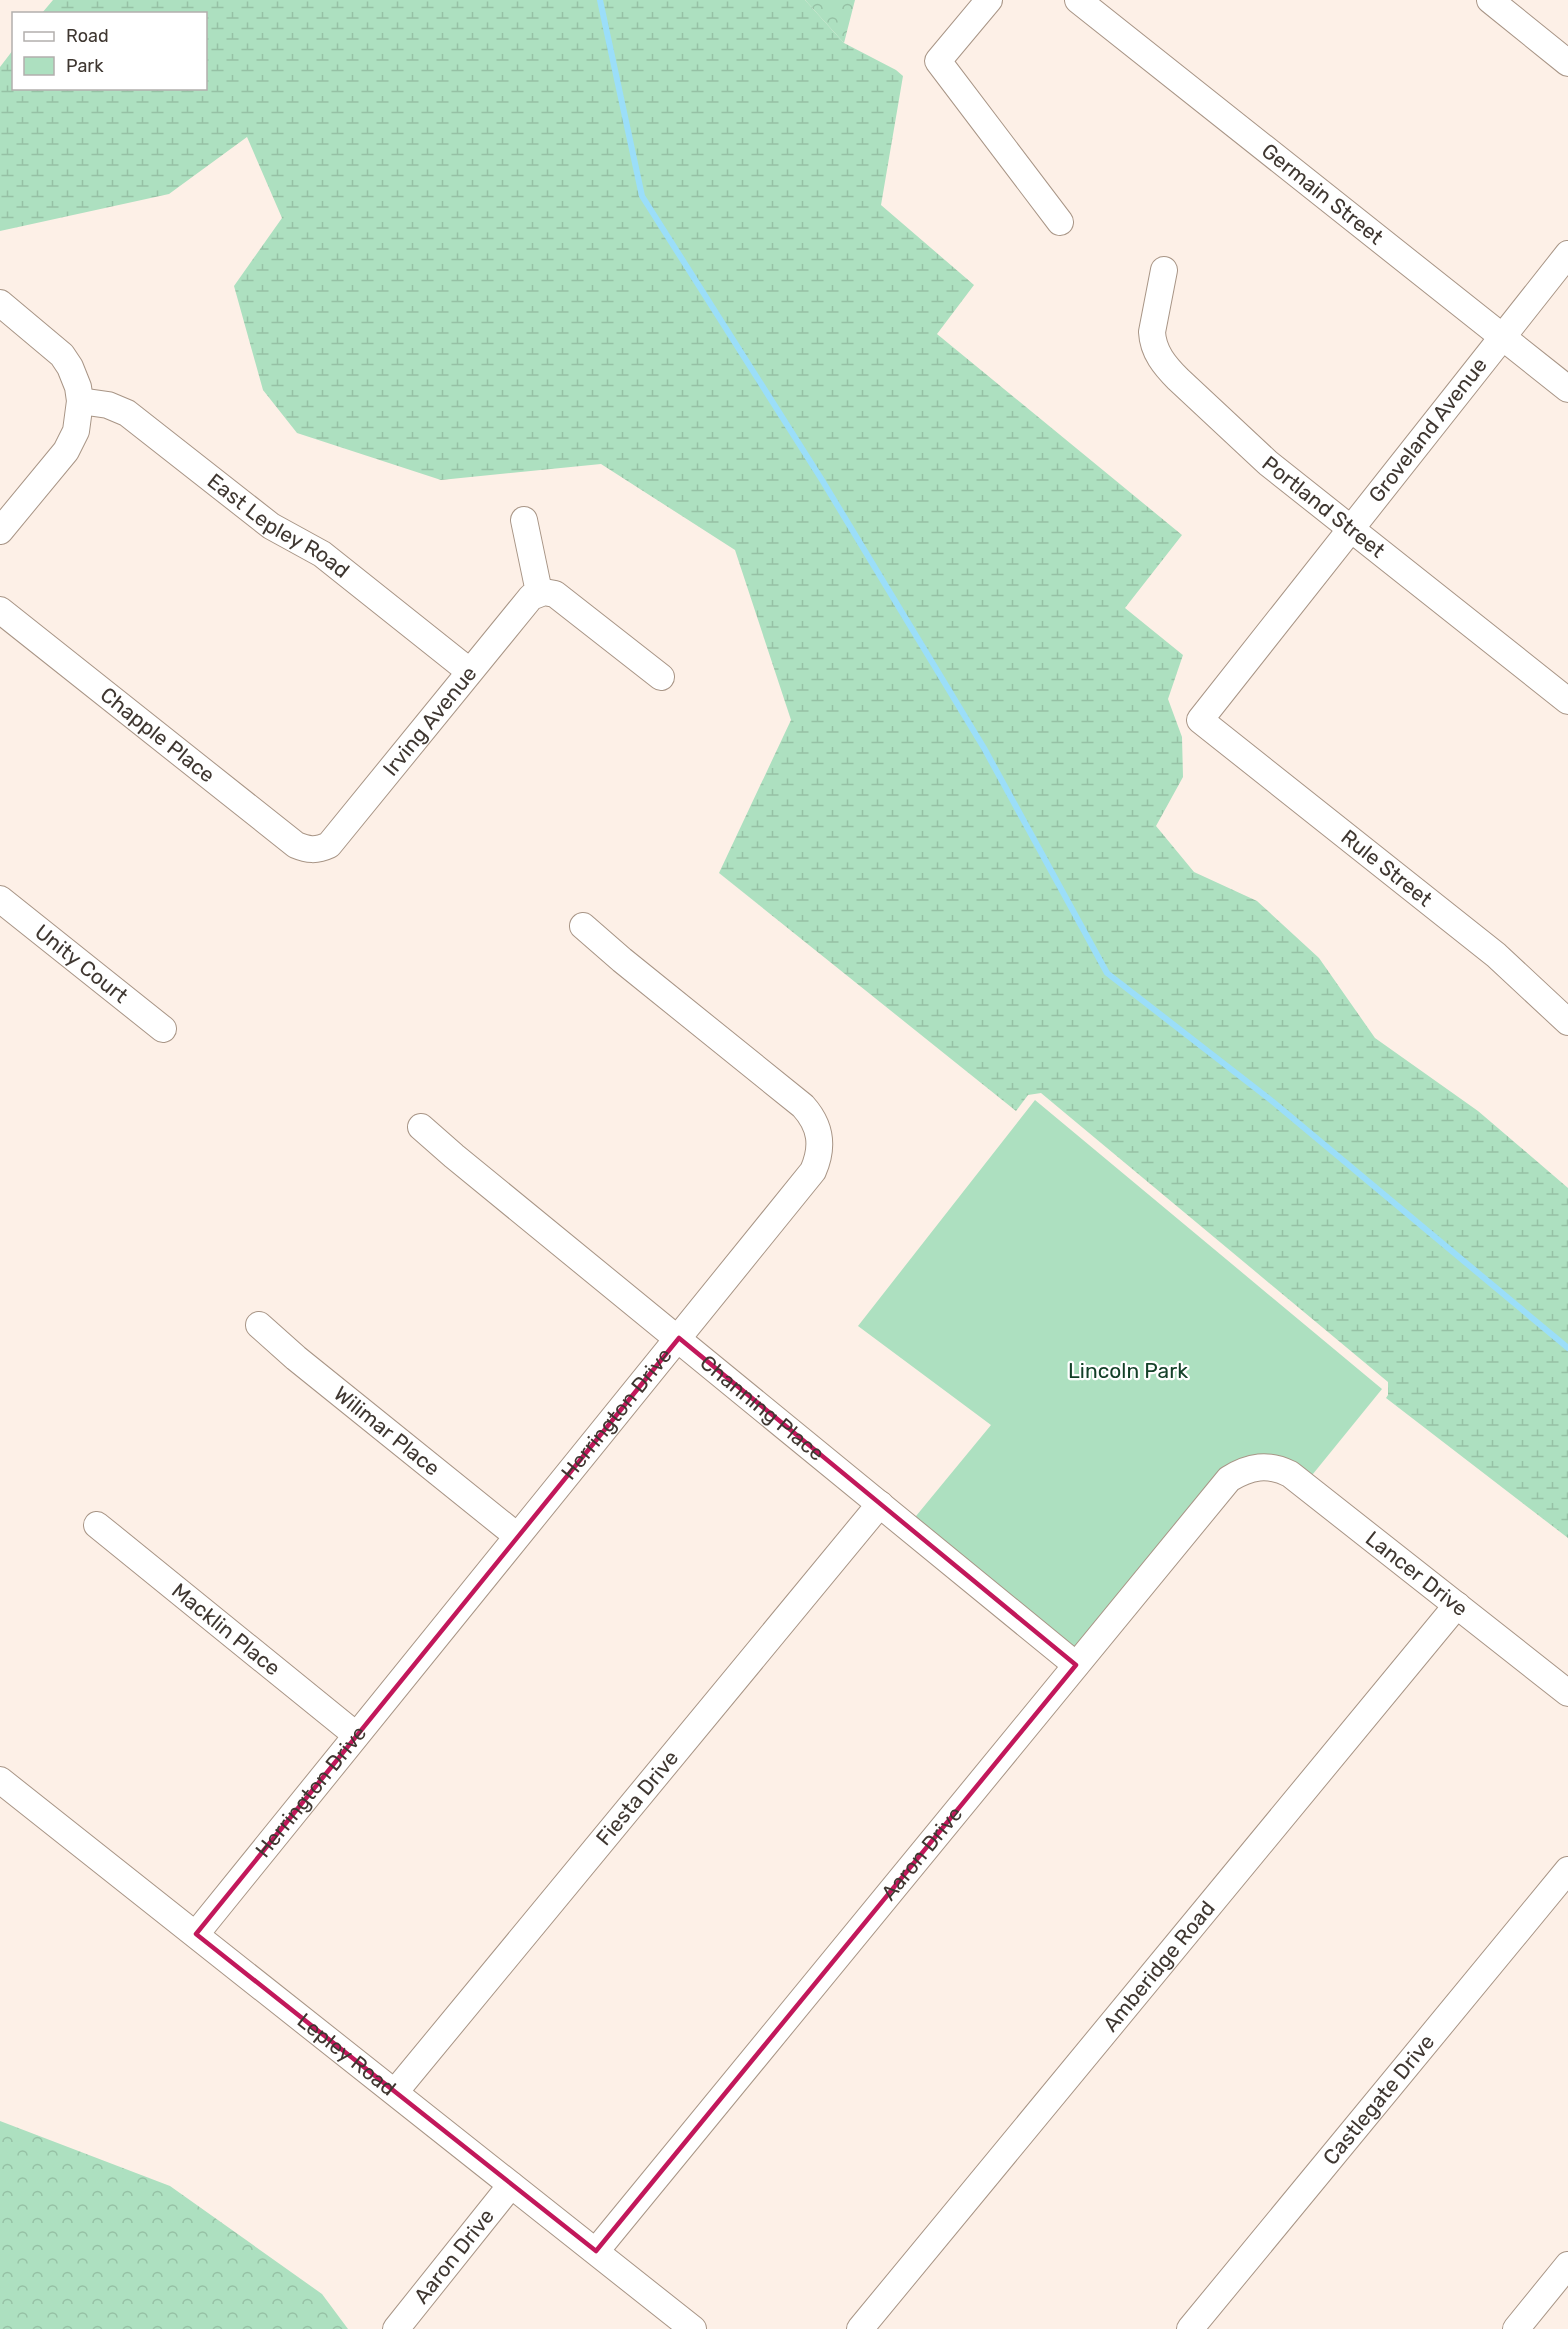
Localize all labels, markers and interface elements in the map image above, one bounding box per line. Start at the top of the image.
legend [12,12,207,90]
text: Road [66,25,109,47]
text: Park [66,55,104,77]
street label: Germain Street [1257,138,1388,249]
street label: Groveland Avenue [1363,352,1492,507]
street label: Portland Street [1257,450,1390,563]
street label: East Lepley Road [203,468,355,583]
street label: Irving Avenue [378,661,482,781]
street label: Chapple Place [96,682,220,788]
street label: Rule Street [1336,824,1437,911]
street label: Unity Court [30,919,133,1008]
street label: Herrington Drive [556,1343,677,1484]
street label: Channing Place [695,1350,829,1466]
park label: Lincoln Park [1068,1358,1188,1383]
street label: Wilimar Place [329,1381,445,1481]
street label: Lancer Drive [1361,1526,1473,1621]
street label: Macklin Place [167,1578,286,1681]
street label: Herrington Drive [250,1721,371,1862]
street label: Fiesta Drive [591,1745,683,1850]
street label: Aaron Drive [876,1801,967,1905]
street label: Amberidge Road [1097,1896,1220,2036]
street label: Lepley Road [293,2008,401,2101]
street label: Castlegate Drive [1318,2029,1439,2170]
street label: Aaron Drive [408,2204,499,2308]

